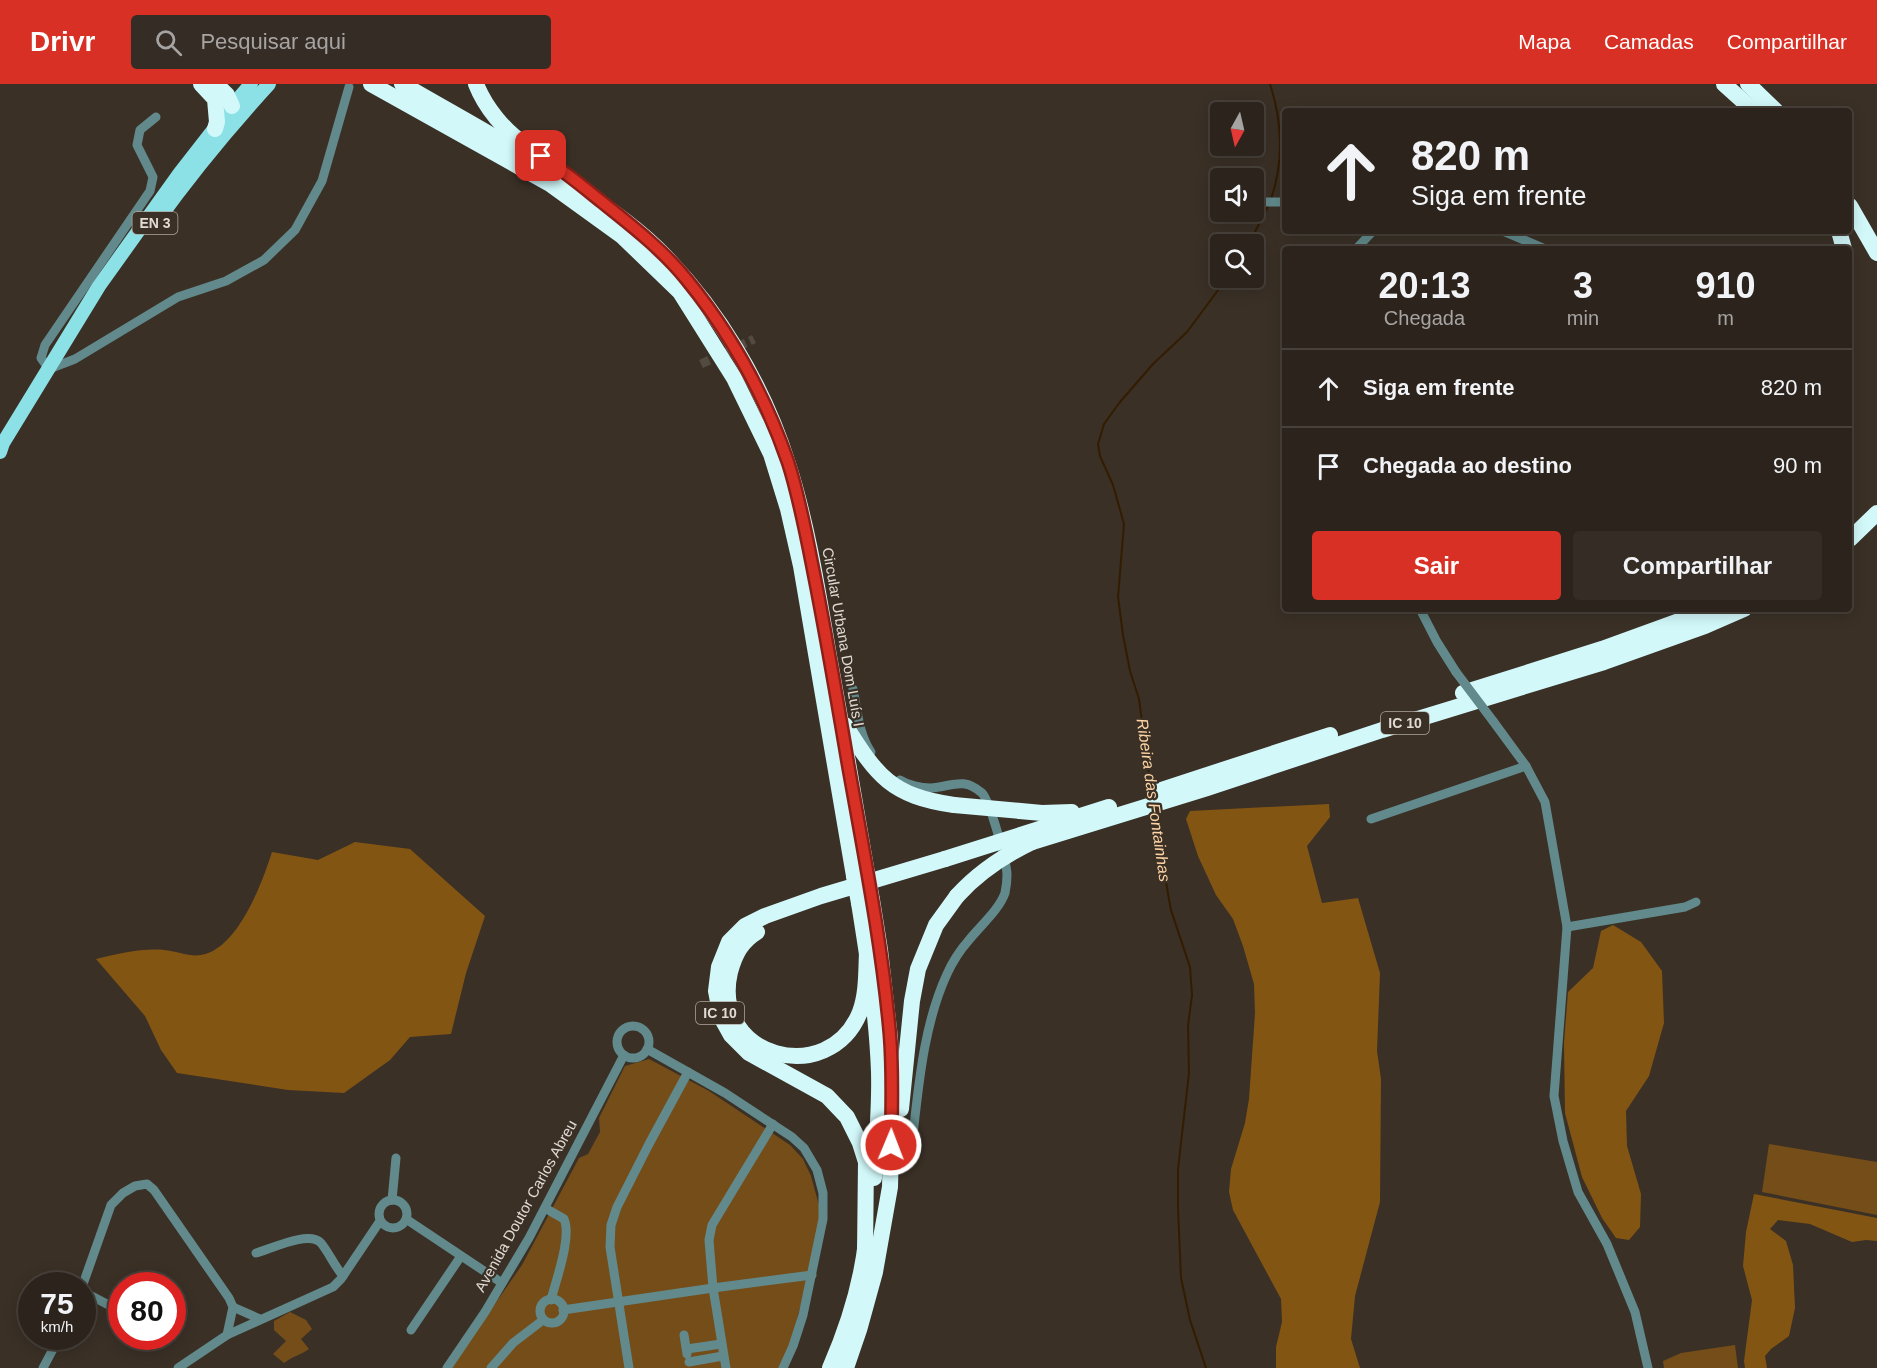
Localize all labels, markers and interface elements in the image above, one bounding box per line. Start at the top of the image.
search box [131,15,551,69]
text: Drivr [30,26,95,57]
icon: search [152,26,185,59]
text: Pesquisar aqui [200,29,346,54]
text: Mapa [1518,30,1571,53]
text: Camadas [1604,30,1694,53]
text: Compartilhar [1727,30,1847,53]
north arrow [1210,102,1264,156]
map controls [1210,102,1264,288]
pin [515,130,566,181]
icon: ahead [1312,132,1390,210]
text: 820 m [1411,132,1530,179]
icon: arrive [524,139,557,172]
button: sound [1210,168,1264,222]
text: Siga em frente [1411,181,1587,211]
road number: EN 3 [132,212,178,234]
button: search [1210,234,1264,288]
text: 20:13 [1378,265,1470,306]
text: 3 [1573,265,1593,306]
text: 910 [1695,265,1756,306]
text: Chegada [1384,307,1465,329]
text: min [1567,307,1599,329]
text: m [1717,307,1734,329]
icon: ahead [1312,372,1345,405]
text: Siga em frente [1363,375,1515,400]
text: 820 m [1761,375,1822,400]
icon: arrive [1312,450,1345,483]
text: Chegada ao destino [1363,453,1572,478]
text: 90 m [1773,453,1822,478]
button: Sair [1312,531,1561,600]
button: Compartilhar [1573,531,1822,600]
street label: Circular Urbana Dom Luís I [819,546,868,728]
road number: IC 10 [1381,712,1429,734]
water label: Ribeira das Fontainhas [1134,717,1173,883]
road number: IC 10 [696,1002,744,1024]
position arrow [859,1113,923,1177]
street label: Avenida Doutor Carlos Abreu [471,1117,580,1295]
speed limit sign: 80 [108,1272,186,1350]
text: 75 [40,1287,74,1320]
text: km/h [41,1318,73,1335]

